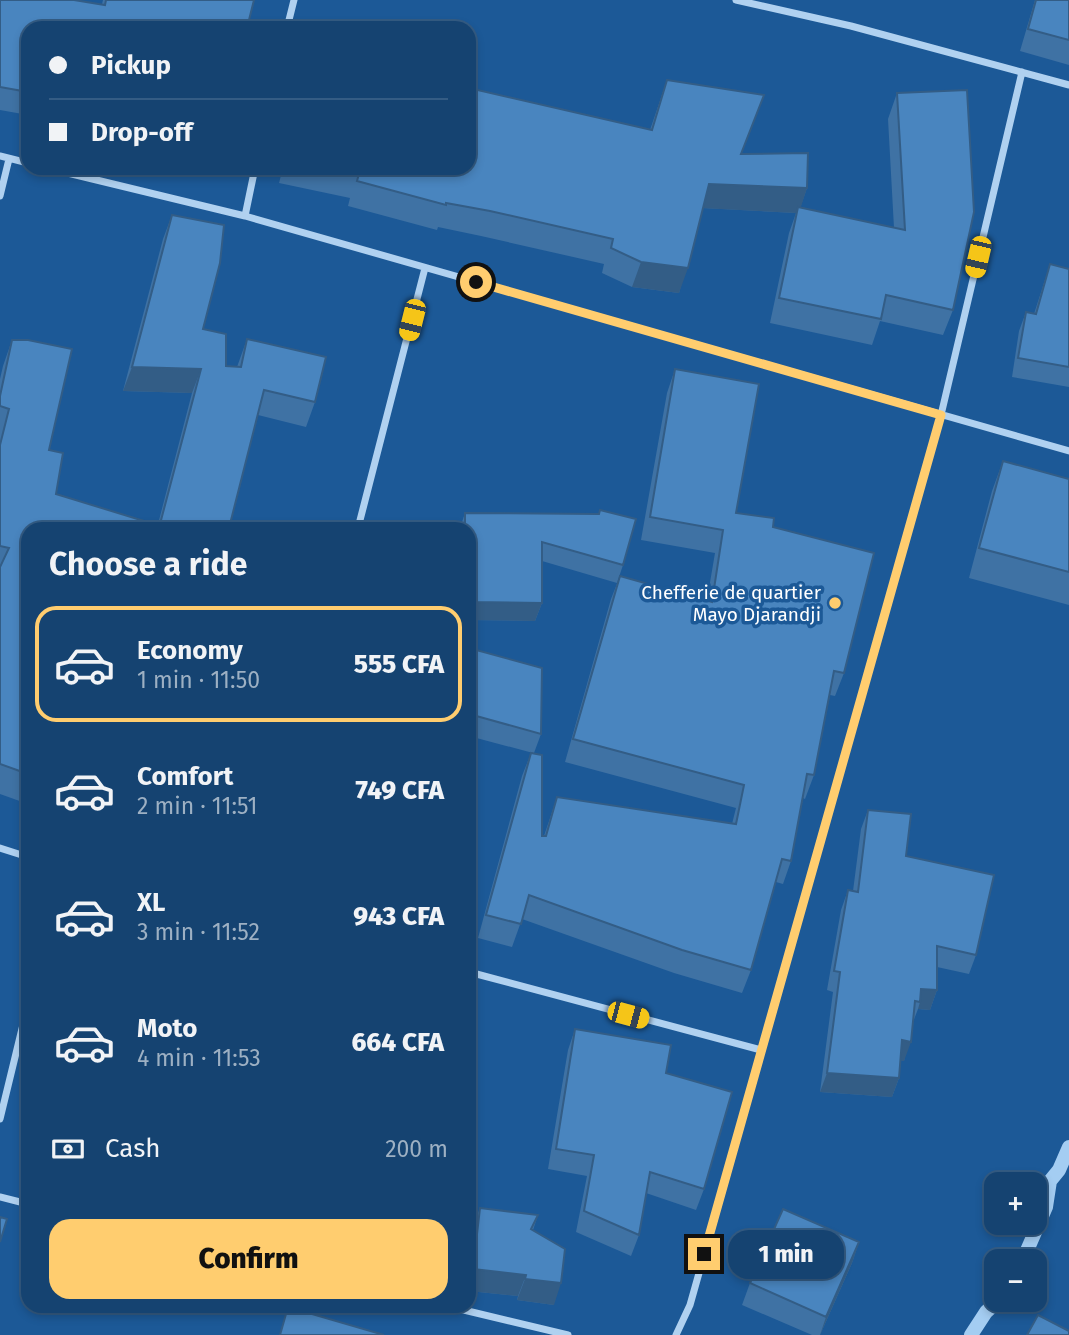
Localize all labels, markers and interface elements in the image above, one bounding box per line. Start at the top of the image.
text: Pickup [91,50,171,81]
text: Drop-off [91,117,193,148]
car [964,234,993,280]
route start [460,266,492,298]
car [397,297,428,343]
text: Choose a ride [49,545,247,583]
place label: Chefferie de quartier Mayo Djarandji [641,581,822,626]
marker: Chefferie de quartier Mayo Djarandji [827,595,843,611]
icon: car [53,633,116,696]
text: Economy [137,635,243,666]
text: 555 CFA [354,649,444,680]
text: 1 min · 11:50 [137,666,260,694]
icon: car [53,759,116,822]
text: Comfort [137,761,233,792]
text: 749 CFA [356,775,444,806]
text: 2 min · 11:51 [137,792,257,820]
icon: car [53,885,116,948]
text: XL [137,887,165,918]
text: 943 CFA [353,901,444,932]
text: 3 min · 11:52 [137,918,260,946]
car [605,999,652,1031]
icon: car [53,1011,116,1074]
text: Moto [137,1013,197,1044]
text: 664 CFA [351,1027,444,1058]
text: 4 min · 11:53 [137,1044,261,1072]
icon: cash [49,1130,87,1168]
text: Cash [105,1133,161,1164]
text: 200 m [385,1135,448,1163]
map controls [984,1172,1047,1312]
button: + [984,1172,1047,1235]
button: Confirm [49,1219,448,1299]
callout: 1 min [728,1230,844,1278]
route end [688,1238,720,1270]
text: 1 min [758,1240,814,1268]
button: − [984,1249,1047,1312]

